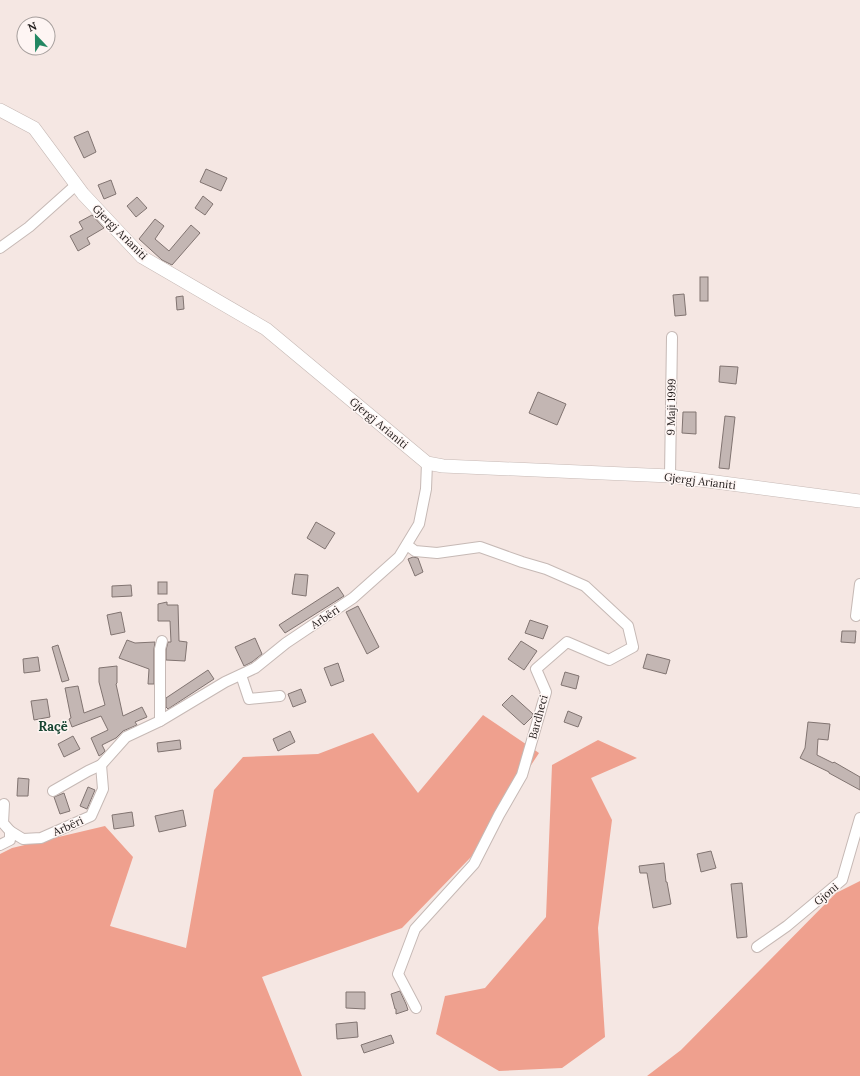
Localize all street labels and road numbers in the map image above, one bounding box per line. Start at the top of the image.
street label: Gjergj Arianiti [90,202,150,262]
street label: 9 Maji 1999 [664,378,678,436]
street label: Gjergj Arianiti [347,394,411,452]
street label: Gjergj Arianiti [663,470,737,492]
street label: Arbëri [307,602,342,632]
street label: Bardheci [525,693,551,741]
street label: Arbëri [50,813,85,839]
street label: Gjoni [811,880,841,908]

